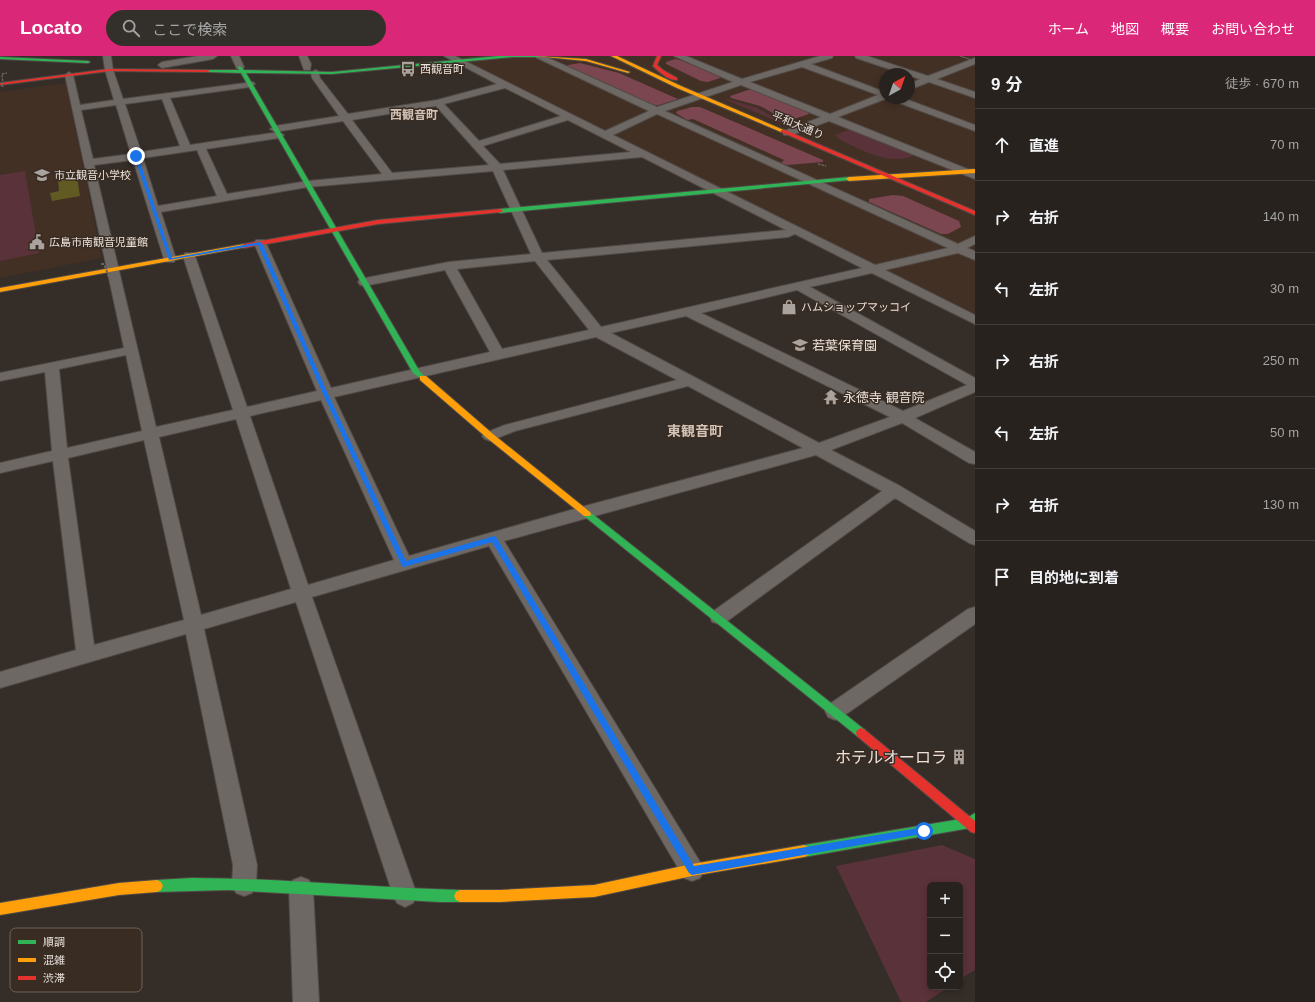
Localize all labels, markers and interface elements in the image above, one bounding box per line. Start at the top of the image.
search box [106,10,386,46]
text: Locato [20,17,82,38]
icon: search [120,17,142,39]
text: ここで検索 [152,21,227,38]
text: ホーム [1047,21,1089,37]
text: 地図 [1111,21,1139,37]
text: 概要 [1161,21,1189,37]
text: お問い合わせ [1211,21,1295,37]
bus stop icon: 西観音町 [399,60,417,78]
place label: 西観音町 [420,63,464,75]
north arrow [879,68,915,104]
text: 9 分 [991,75,1022,94]
text: 徒歩 · 670 m [1225,76,1299,91]
district label: 西観音町 [390,108,438,122]
street label: 平和大通り [770,109,826,141]
icon: ahead [991,134,1013,156]
text: 直進 [1029,137,1059,154]
text: 70 m [1270,137,1299,152]
route end [127,147,145,165]
school or university icon: 市立観音小学校 [33,166,51,184]
place label: 市立観音小学校 [54,169,131,181]
icon: right [991,206,1013,228]
text: 右折 [1029,209,1059,226]
text: 140 m [1263,209,1299,224]
public building icon: 広島市南観音児童館 [28,233,46,251]
place label: 広島市南観音児童館 [49,236,148,248]
icon: left [991,278,1013,300]
text: 左折 [1029,281,1059,298]
text: 30 m [1270,281,1299,296]
shop icon: ハムショップマッコイ [780,298,798,316]
place label: ハムショップマッコイ [801,301,911,313]
school or university icon: 若葉保育園 [791,336,809,354]
place label: 若葉保育園 [812,338,877,353]
icon: right [991,350,1013,372]
text: 右折 [1029,353,1059,370]
text: 250 m [1263,353,1299,368]
temple icon: 永徳寺 観音院 [822,388,840,406]
place label: 永徳寺 観音院 [843,390,925,405]
icon: left [991,422,1013,444]
district label: 東観音町 [667,423,723,439]
text: 左折 [1029,425,1059,442]
text: 50 m [1270,425,1299,440]
icon: right [991,494,1013,516]
text: 右折 [1029,497,1059,514]
text: 130 m [1263,497,1299,512]
icon: arrive [991,566,1013,588]
text: 目的地に到着 [1029,569,1119,586]
building icon: ホテルオーロラ [950,748,968,766]
place label: ホテルオーロラ [835,749,947,766]
route start [915,822,933,840]
map controls [927,882,963,990]
button: + [927,882,963,918]
button: − [927,918,963,954]
legend [10,928,142,992]
text: 順調 [43,936,65,948]
text: 混雑 [43,954,65,966]
button: locate [927,954,963,990]
text: 渋滞 [43,972,65,984]

